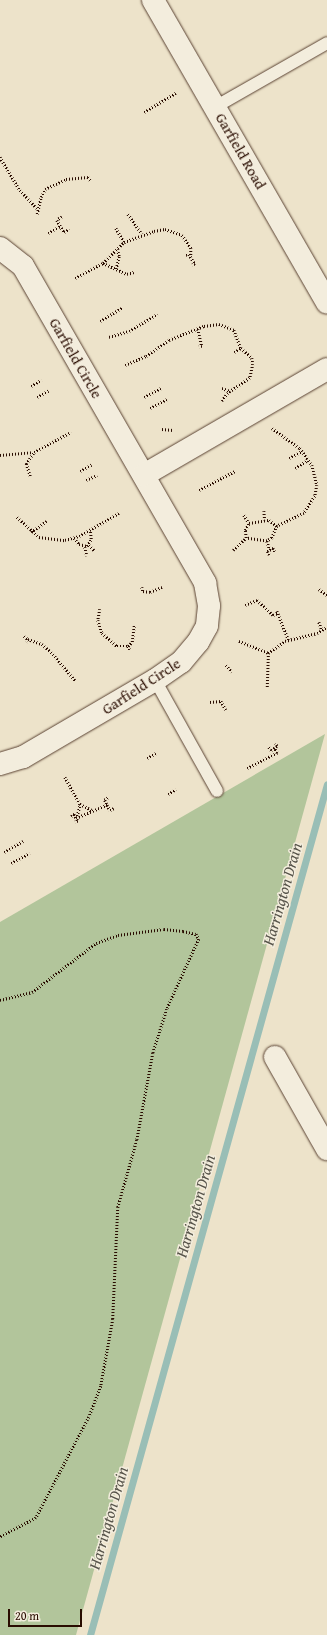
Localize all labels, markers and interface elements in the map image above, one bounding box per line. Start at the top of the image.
street label: Garfield Road [212,110,270,192]
street label: Garfield Circle [46,315,106,401]
street label: Garfield Circle [98,654,184,718]
water label: Harrington Drain [258,840,306,948]
water label: Harrington Drain [171,1152,219,1260]
water label: Harrington Drain [84,1464,132,1572]
scale bar [10,1601,84,1627]
text: 20 m [15,1607,39,1624]

